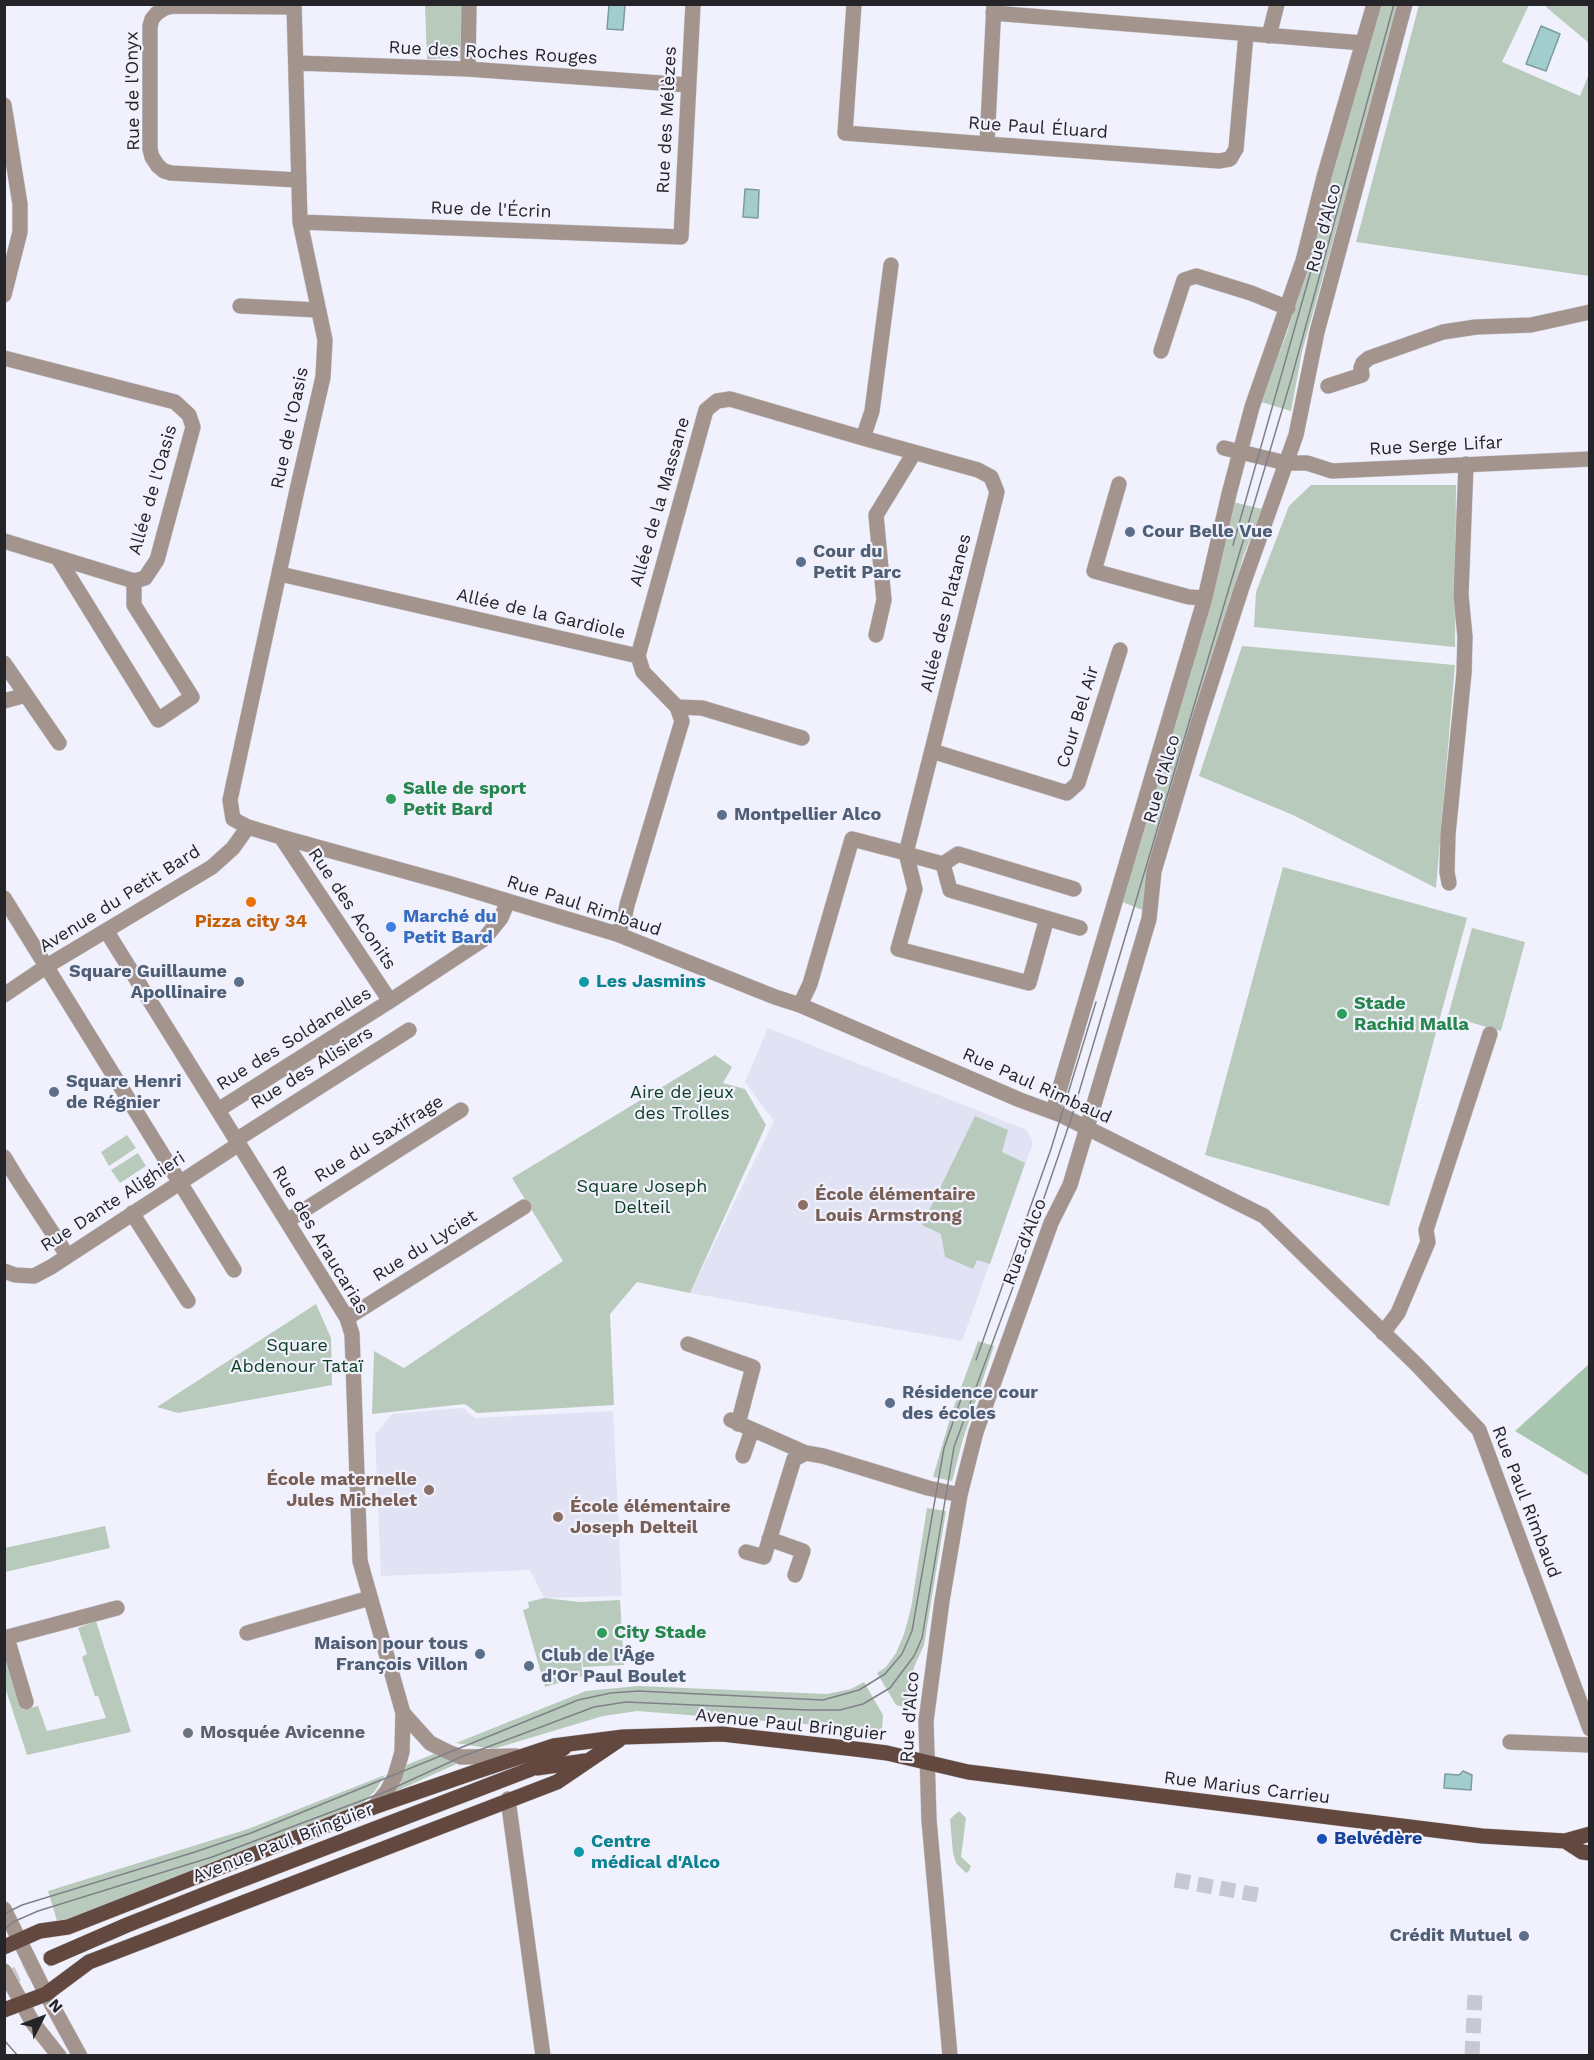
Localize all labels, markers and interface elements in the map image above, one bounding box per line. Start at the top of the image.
street label: Rue de l'Onyx [121,31,145,151]
street label: Rue des Roches Rouges [388,37,598,69]
street label: Rue des Mélèzes [652,46,682,194]
street label: Rue Paul Éluard [967,112,1109,144]
street label: Rue d'Alco [1302,181,1346,275]
street label: Rue de l'Écrin [430,197,552,223]
street label: Rue de l'Oasis [267,365,313,491]
street label: Allée de la Massane [625,415,695,589]
street label: Allée de l'Oasis [124,422,182,558]
street label: Rue Serge Lifar [1369,432,1503,460]
place label: Cour Belle Vue [1142,521,1273,543]
marker: Cour Belle Vue [1123,525,1137,539]
street label: Allée des Platanes [916,532,976,694]
place label: Cour du Petit Parc [813,541,901,584]
marker: Cour du Petit Parc [794,555,808,569]
street label: Allée de la Gardiole [455,584,627,644]
street label: Cour Bel Air [1052,663,1104,771]
street label: Rue d'Alco [1139,732,1185,826]
place label: Salle de sport Petit Bard [403,778,526,820]
marker: Salle de sport Petit Bard [384,792,398,806]
place label: Montpellier Alco [734,804,881,826]
marker: Montpellier Alco [715,808,729,822]
street label: Avenue du Petit Bard [36,841,204,957]
street label: Rue des Aconits [303,844,401,974]
street label: Rue Paul Rimbaud [504,871,664,941]
marker: Pizza city 34 [244,895,258,909]
place label: Marché du Petit Bard [403,906,497,948]
place label: Pizza city 34 [195,911,307,933]
marker: Marché du Petit Bard [384,920,398,934]
place label: Square Guillaume Apollinaire [69,961,227,1004]
place label: Les Jasmins [596,971,706,993]
marker: Square Guillaume Apollinaire [232,975,246,989]
marker: Les Jasmins [577,975,591,989]
street label: Rue des Soldanelles [213,983,375,1095]
place label: Stade Rachid Malla [1354,993,1469,1036]
marker: Stade Rachid Malla [1335,1007,1349,1021]
street label: Rue des Alisiers [247,1022,377,1114]
street label: Rue Paul Rimbaud [959,1043,1115,1129]
place label: Square Henri de Régnier [66,1071,182,1114]
park label: Aire de jeux des Trolles [630,1082,734,1124]
marker: Square Henri de Régnier [47,1085,61,1099]
street label: Rue du Saxifrage [310,1091,448,1187]
street label: Rue Dante Alighieri [37,1147,189,1257]
street label: Rue des Araucarias [267,1162,373,1318]
park label: Square Joseph Delteil [577,1176,707,1218]
place label: École élémentaire Louis Armstrong [815,1184,976,1226]
street label: Rue d'Alco [999,1195,1051,1289]
marker: École élémentaire Louis Armstrong [796,1198,810,1212]
street label: Rue du Lyciet [369,1205,481,1287]
park label: Square Abdenour Tataï [231,1335,363,1378]
place label: Résidence cour des écoles [902,1382,1038,1424]
marker: Résidence cour des écoles [883,1396,897,1410]
street label: Rue Paul Rimbaud [1487,1423,1565,1581]
place label: École maternelle Jules Michelet [267,1469,417,1512]
marker: École maternelle Jules Michelet [422,1483,436,1497]
place label: École élémentaire Joseph Delteil [570,1496,731,1538]
marker: École élémentaire Joseph Delteil [551,1510,565,1524]
place label: City Stade [614,1622,706,1644]
marker: City Stade [595,1626,609,1640]
place label: Maison pour tous François Villon [314,1633,468,1676]
place label: Club de l'Âge d'Or Paul Boulet [541,1645,686,1688]
marker: Maison pour tous François Villon [473,1647,487,1661]
marker: Club de l'Âge d'Or Paul Boulet [522,1659,536,1673]
street label: Rue d'Alco [896,1671,924,1763]
street label: Avenue Paul Bringuier [694,1704,888,1746]
place label: Mosquée Avicenne [200,1722,365,1744]
marker: Mosquée Avicenne [181,1726,195,1740]
street label: Rue Marius Carrieu [1163,1767,1331,1809]
street label: Avenue Paul Bringuier [190,1799,376,1887]
place label: Belvédère [1334,1828,1422,1850]
place label: Centre médical d'Alco [591,1831,720,1874]
marker: Belvédère [1315,1832,1329,1846]
marker: Centre médical d'Alco [572,1845,586,1859]
place label: Crédit Mutuel [1389,1925,1512,1947]
marker: Crédit Mutuel [1517,1929,1531,1943]
north arrow [12,1988,72,2048]
text: N [45,1995,67,2016]

